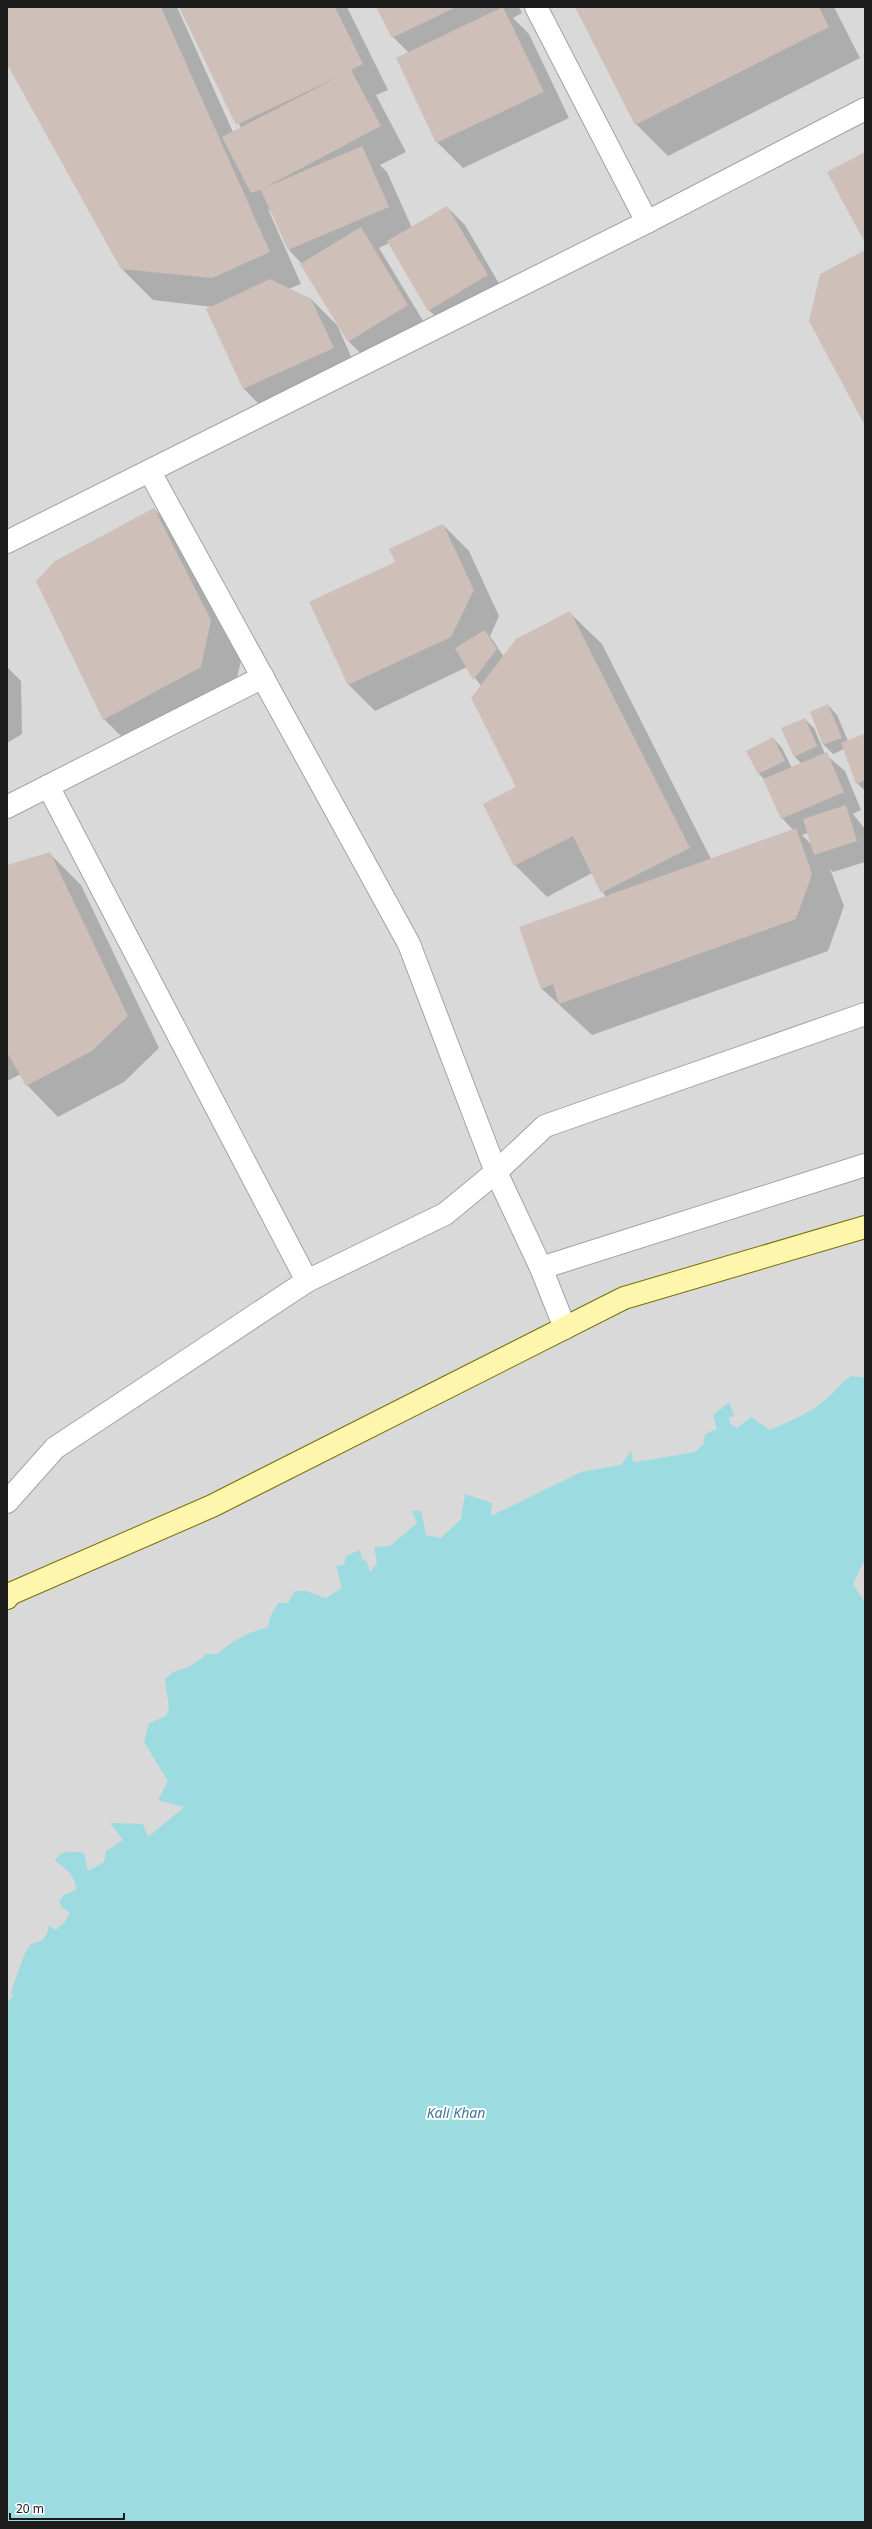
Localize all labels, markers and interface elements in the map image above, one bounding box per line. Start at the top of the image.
water label: Kali Khan [427,2103,485,2122]
scale bar [10,2495,124,2521]
text: 20 m [16,2500,44,2517]

